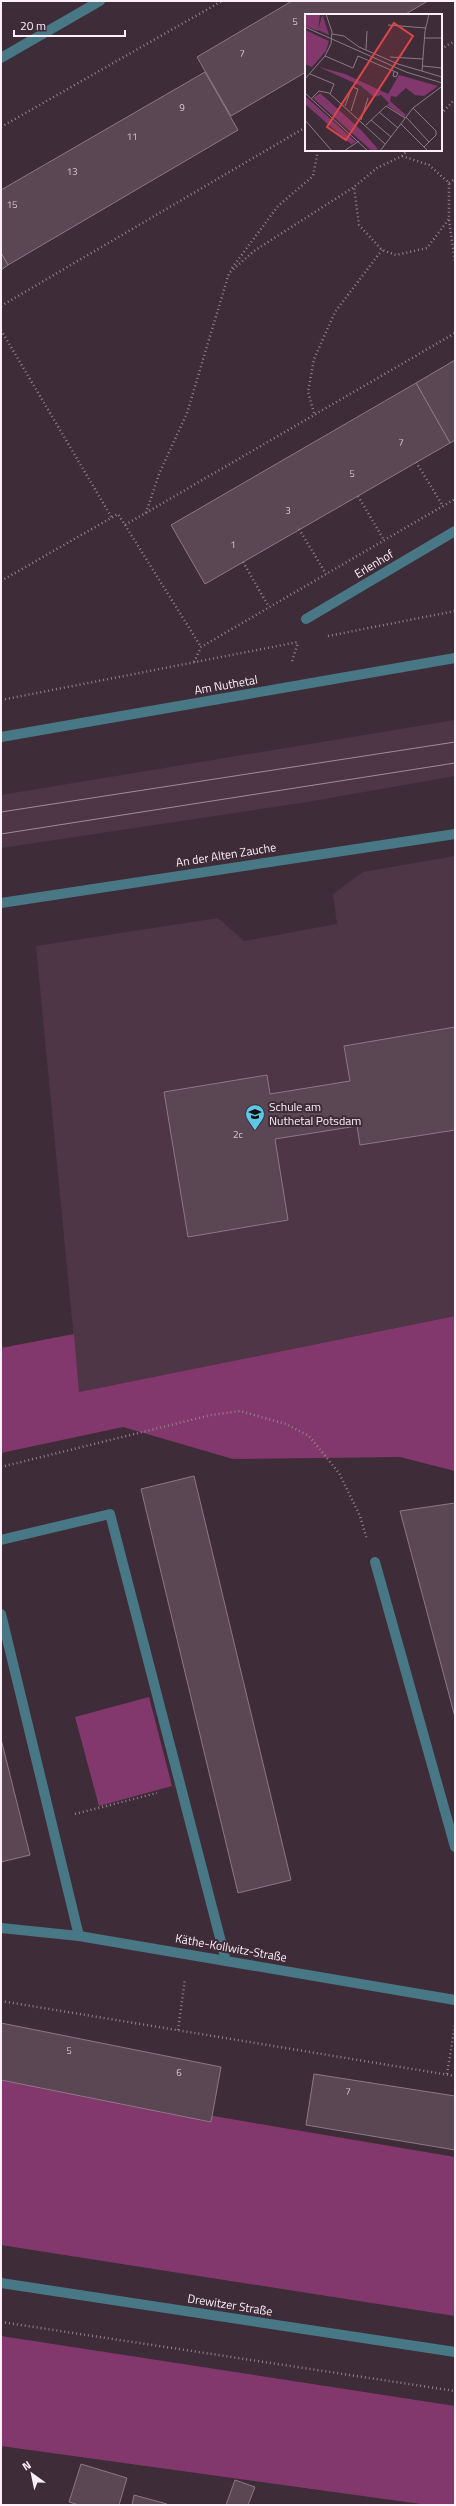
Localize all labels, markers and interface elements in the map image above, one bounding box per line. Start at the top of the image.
scale bar [14,12,125,38]
house number: 5 [292,14,298,29]
inset map [305,14,442,151]
text: 20 m [20,16,46,35]
house number: 7 [239,46,245,61]
house number: 9 [179,100,185,115]
house number: 11 [126,129,138,144]
house number: 13 [66,164,78,179]
house number: 15 [6,197,18,212]
house number: 7 [398,435,404,450]
house number: 5 [349,466,355,481]
house number: 3 [285,503,291,518]
house number: 1 [230,537,236,552]
street label: Erlenhof [350,544,397,583]
street label: Am Nuthetal [193,670,259,699]
street label: An der Alten Zauche [174,837,277,872]
place label: Schule am Nuthetal Potsdam [269,1097,361,1130]
school or university icon: Schule am Nuthetal Potsdam [244,1103,266,1131]
house number: 2c [233,1127,243,1142]
street label: Käthe-Kollwitz-Straße [174,1928,288,1967]
house number: 5 [66,2043,72,2058]
house number: 6 [176,2065,182,2080]
house number: 7 [345,2084,351,2099]
street label: Drewitzer Straße [186,2288,274,2321]
north arrow [12,2454,52,2494]
text: N [19,2457,34,2474]

